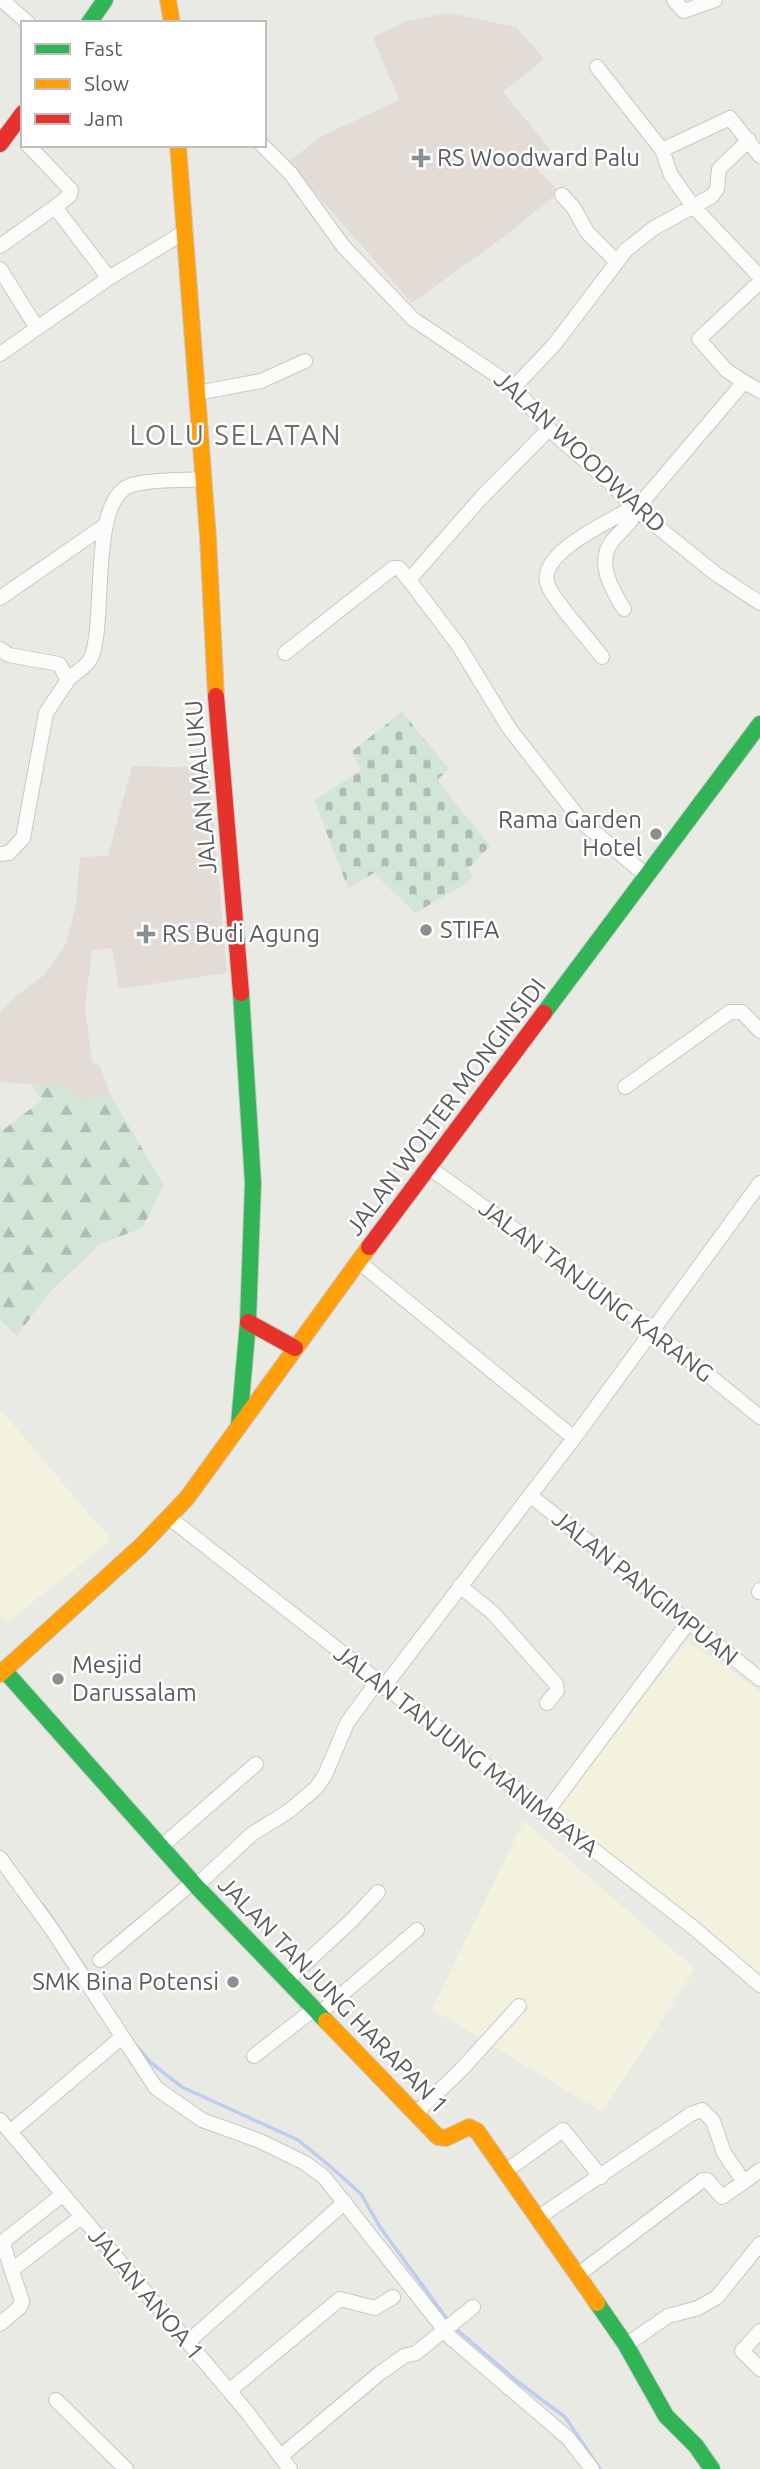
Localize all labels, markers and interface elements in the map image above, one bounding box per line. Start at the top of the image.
legend [21,21,266,147]
text: Fast [84,36,122,60]
text: Slow [84,71,129,95]
text: Jam [84,106,123,130]
place label: RS Woodward Palu [437,144,640,171]
marker: RS Woodward Palu [411,148,431,168]
street label: JALAN WOODWARD [489,365,671,538]
district label: LOLU SELATAN [130,419,342,450]
street label: JALAN MALUKU [179,699,222,875]
place label: Rama Garden Hotel [498,806,642,861]
marker: Rama Garden Hotel [648,826,664,842]
place label: STIFA [440,916,500,943]
place label: RS Budi Agung [162,920,320,947]
marker: STIFA [418,922,434,938]
marker: RS Budi Agung [136,924,156,944]
street label: JALAN WOLTER MONGINSIDI [340,973,551,1240]
street label: JALAN TANJUNG KARANG [474,1194,718,1387]
street label: JALAN PANGIMPUAN [547,1504,744,1671]
street label: JALAN TANJUNG MANIMBAYA [329,1639,604,1862]
place label: Mesjid Darussalam [72,1651,197,1706]
marker: Mesjid Darussalam [50,1671,66,1687]
street label: JALAN TANJUNG HARAPAN 1 [213,1871,454,2119]
place label: SMK Bina Potensi [32,1968,219,1995]
marker: SMK Bina Potensi [225,1974,241,1990]
street label: JALAN ANOA 1 [83,2222,210,2365]

